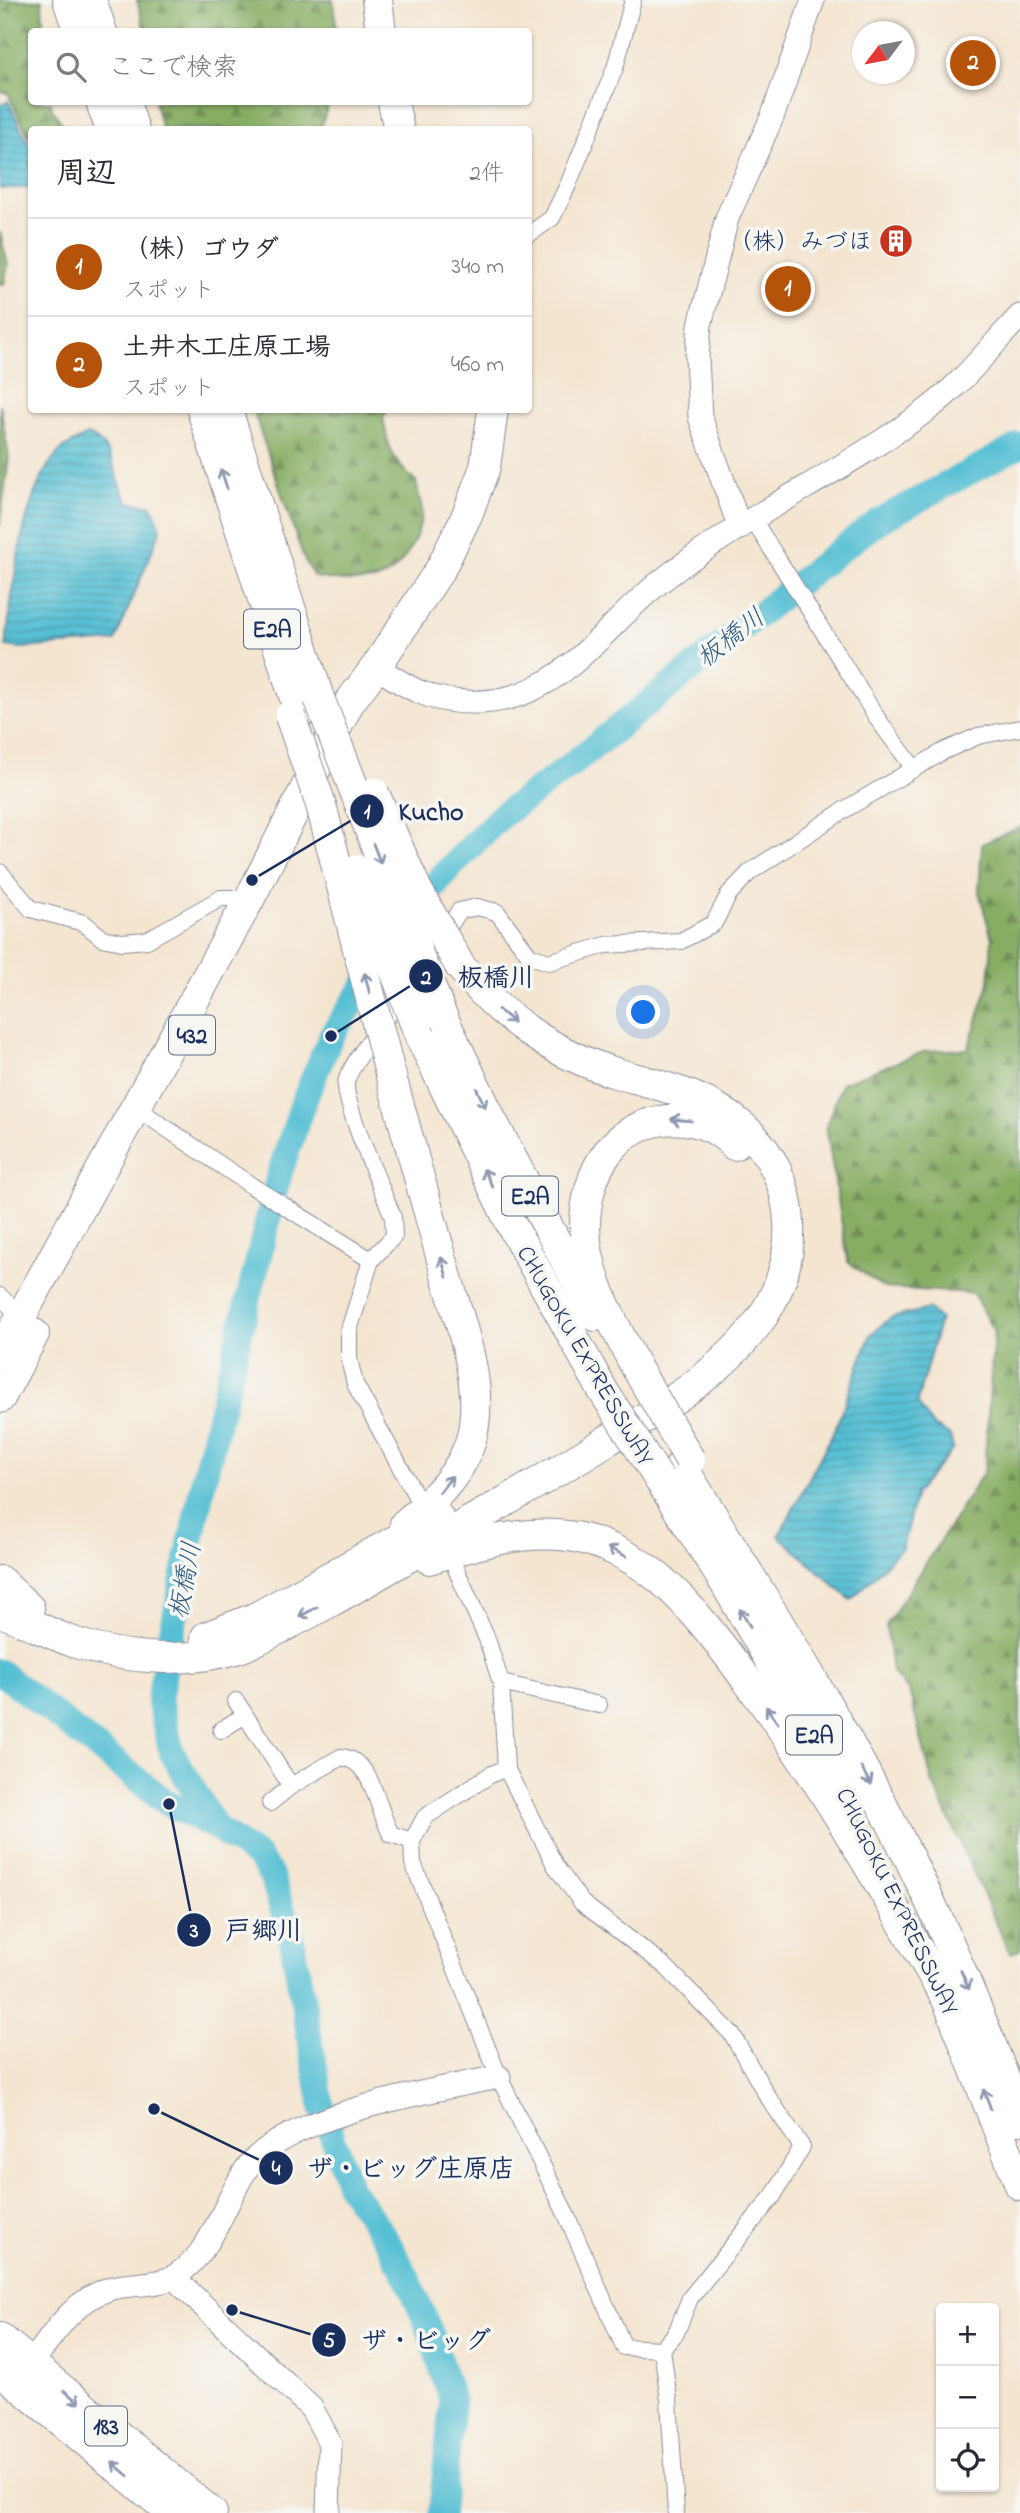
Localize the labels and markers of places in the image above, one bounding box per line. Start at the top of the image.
pin: 2 [950,37,996,89]
building icon: （株）みづほ [877,222,915,260]
place label: （株）みづほ [728,226,872,261]
pin: 1 [765,263,811,315]
callout: Kucho [350,787,478,834]
callout: 板橋川 [408,953,549,1000]
callout: 戸郷川 [176,1906,317,1953]
callout: ザ・ビッグ庄原店 [258,2144,529,2191]
callout: ザ・ビッグ [312,2317,505,2364]

